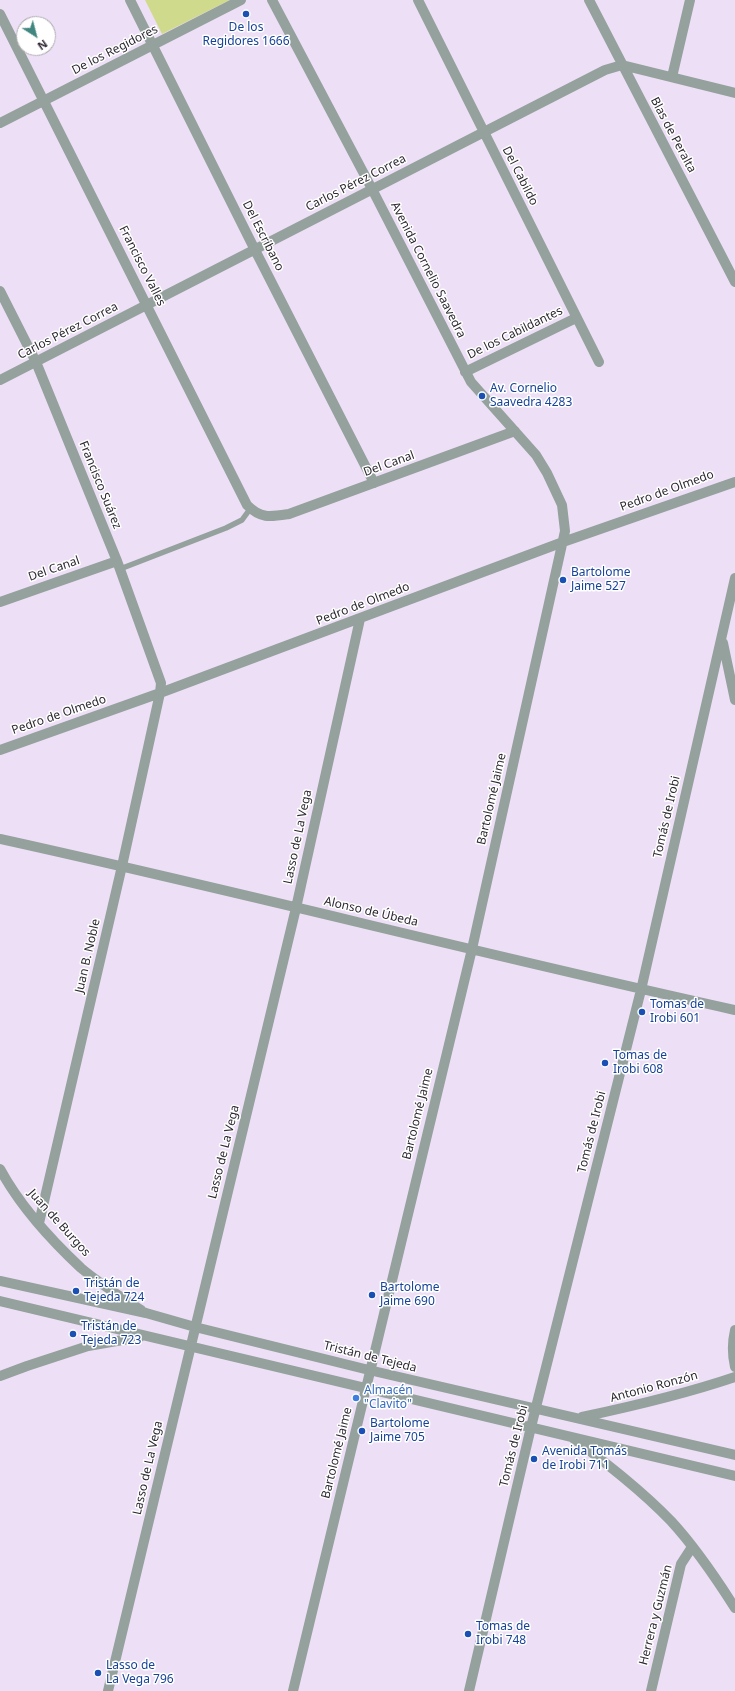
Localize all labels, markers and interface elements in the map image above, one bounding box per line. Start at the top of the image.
marker: De los Regidores 1666 [241,9,251,19]
north arrow [16,16,56,56]
place label: De los Regidores 1666 [202,21,290,49]
street label: De los Regidores [70,22,160,78]
text: N [35,37,51,54]
street label: Blas de Peralta [647,95,699,175]
street label: Del Cabildo [499,144,541,208]
street label: Carlos Pérez Correa [303,151,409,215]
street label: Del Escribano [239,199,287,273]
street label: Avenida Cornelio Saavedra [387,200,469,340]
street label: Francisco Valles [116,223,168,309]
street label: Carlos Pérez Correa [15,299,121,363]
street label: De los Cabildantes [465,304,565,362]
place label: Av. Cornelio Saavedra 4283 [490,382,572,410]
marker: Av. Cornelio Saavedra 4283 [477,391,487,401]
street label: Francisco Suárez [76,439,124,531]
street label: Del Canal [361,448,417,480]
street label: Pedro de Olmedo [618,467,716,515]
street label: Del Canal [26,554,82,584]
place label: Bartolome Jaime 527 [571,566,630,594]
marker: Bartolome Jaime 527 [558,575,568,585]
street label: Pedro de Olmedo [314,580,412,628]
street label: Pedro de Olmedo [10,692,108,738]
street label: Bartolomé Jaime [474,752,510,846]
street label: Tomás de Irobi [651,775,683,859]
street label: Lasso de La Vega [281,788,315,886]
street label: Alonso de Úbeda [323,894,419,930]
street label: Juan B. Noble [72,918,104,994]
place label: Tomas de Irobi 601 [650,998,704,1026]
marker: Tomas de Irobi 601 [637,1007,647,1017]
place label: Tomas de Irobi 608 [613,1049,667,1077]
marker: Tomas de Irobi 608 [600,1058,610,1068]
street label: Bartolomé Jaime [400,1067,436,1161]
street label: Tomás de Irobi [575,1090,609,1174]
street label: Lasso de La Vega [205,1104,243,1200]
street label: Juan de Burgos [25,1186,93,1260]
place label: Tristán de Tejeda 724 [84,1277,144,1305]
place label: Bartolome Jaime 690 [380,1281,439,1309]
marker: Tristán de Tejeda 724 [71,1286,81,1296]
marker: Bartolome Jaime 690 [367,1290,377,1300]
place label: Tristán de Tejeda 723 [81,1320,141,1348]
marker: Tristán de Tejeda 723 [68,1329,78,1339]
street label: Tristán de Tejeda [322,1338,418,1376]
street label: Antonio Ronzón [609,1368,699,1406]
place label: Almacén "Clavito" [364,1384,413,1412]
marker: Almacén "Clavito" [351,1393,361,1403]
street label: Tomás de Irobi [497,1404,531,1488]
street label: Bartolomé Jaime [319,1406,355,1500]
place label: Bartolome Jaime 705 [370,1417,429,1445]
street label: Lasso de La Vega [130,1420,166,1516]
marker: Bartolome Jaime 705 [357,1426,367,1436]
place label: Avenida Tomás de Irobi 711 [542,1445,627,1473]
marker: Avenida Tomás de Irobi 711 [529,1454,539,1464]
street label: Herrera y Guzmán [637,1563,675,1667]
place label: Tomas de Irobi 748 [476,1620,530,1648]
marker: Tomas de Irobi 748 [463,1629,473,1639]
place label: Lasso de La Vega 796 [106,1659,174,1687]
marker: Lasso de La Vega 796 [93,1668,103,1678]

